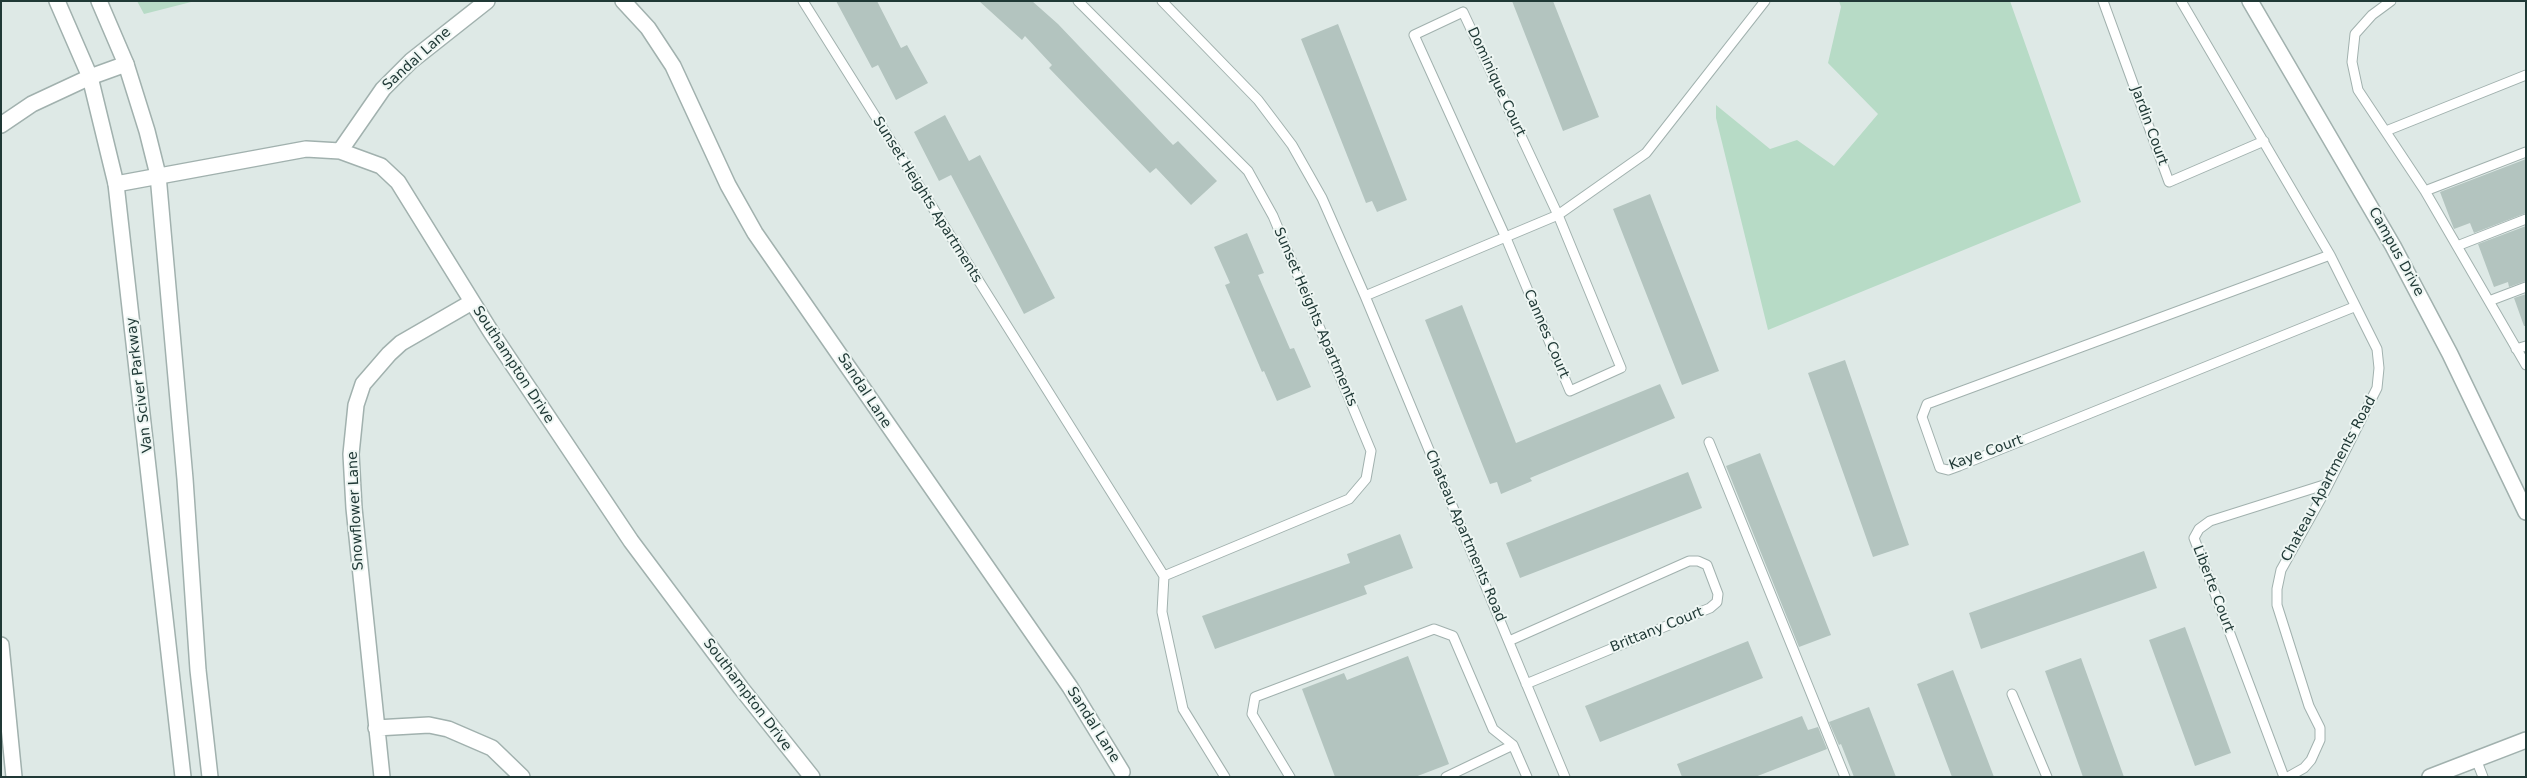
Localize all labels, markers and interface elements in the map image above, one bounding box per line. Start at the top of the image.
street label: Sandal Lane [379,24,455,94]
street label: Dominique Court [1463,25,1529,139]
street label: Jardin Court [2127,84,2171,168]
street label: Sunset Heights Apartments [869,114,985,286]
street label: Campus Drive [2365,205,2427,299]
street label: Sunset Heights Apartments [1270,225,1360,409]
street label: Cannes Court [1520,287,1572,381]
street label: Southampton Drive [469,303,557,427]
street label: Van Sciver Parkway [123,316,157,454]
street label: Sandal Lane [834,350,894,432]
street label: Chateau Apartments Road [2278,393,2380,565]
street label: Kaye Court [1947,432,2025,474]
street label: Chateau Apartments Road [1421,448,1509,624]
street label: Snowflower Lane [344,451,368,571]
street label: Liberte Court [2189,543,2237,635]
street label: Brittany Court [1608,604,1706,656]
street label: Southampton Drive [699,635,795,755]
street label: Sandal Lane [1063,684,1123,766]

